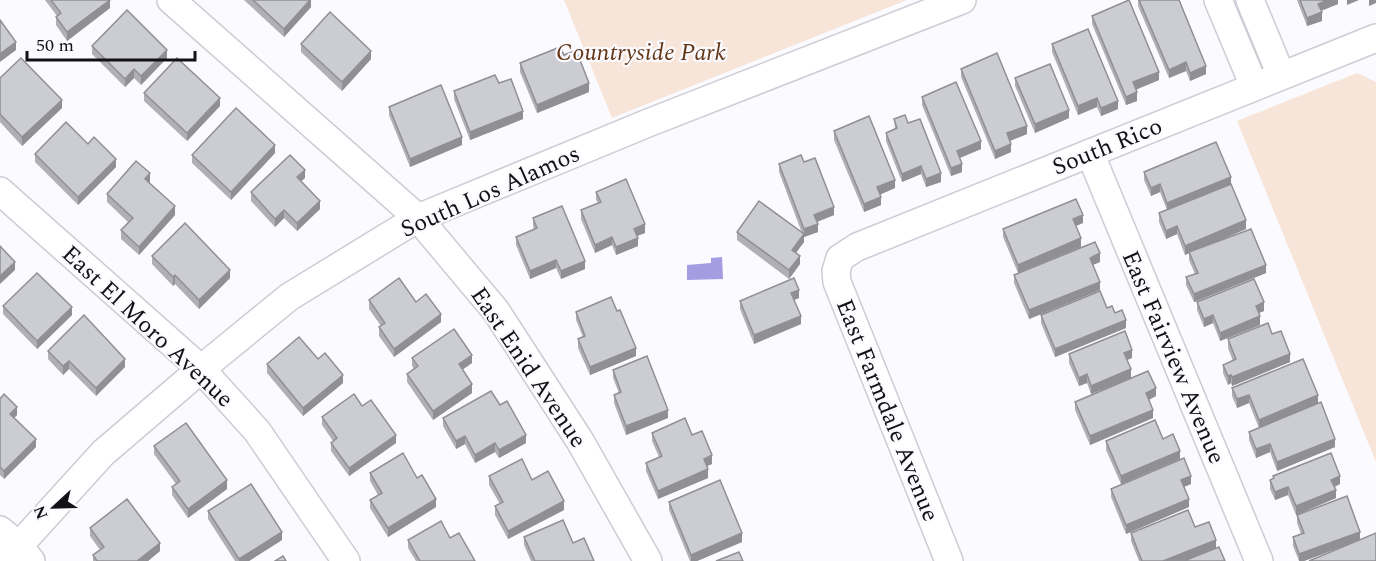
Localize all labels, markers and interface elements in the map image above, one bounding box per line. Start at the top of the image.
scale bar [27,24,195,62]
text: 50 m [36,32,74,59]
park label: Countryside Park [556,35,726,71]
street label: South Rico [1047,109,1168,185]
street label: South Los Alamos [395,136,586,248]
street label: East El Moro Avenue [53,237,242,416]
street label: East Fairview Avenue [1112,245,1234,470]
street label: East Enid Avenue [461,280,596,455]
street label: East Farmdale Avenue [826,294,948,527]
north arrow [24,477,84,537]
text: N [27,502,55,523]

